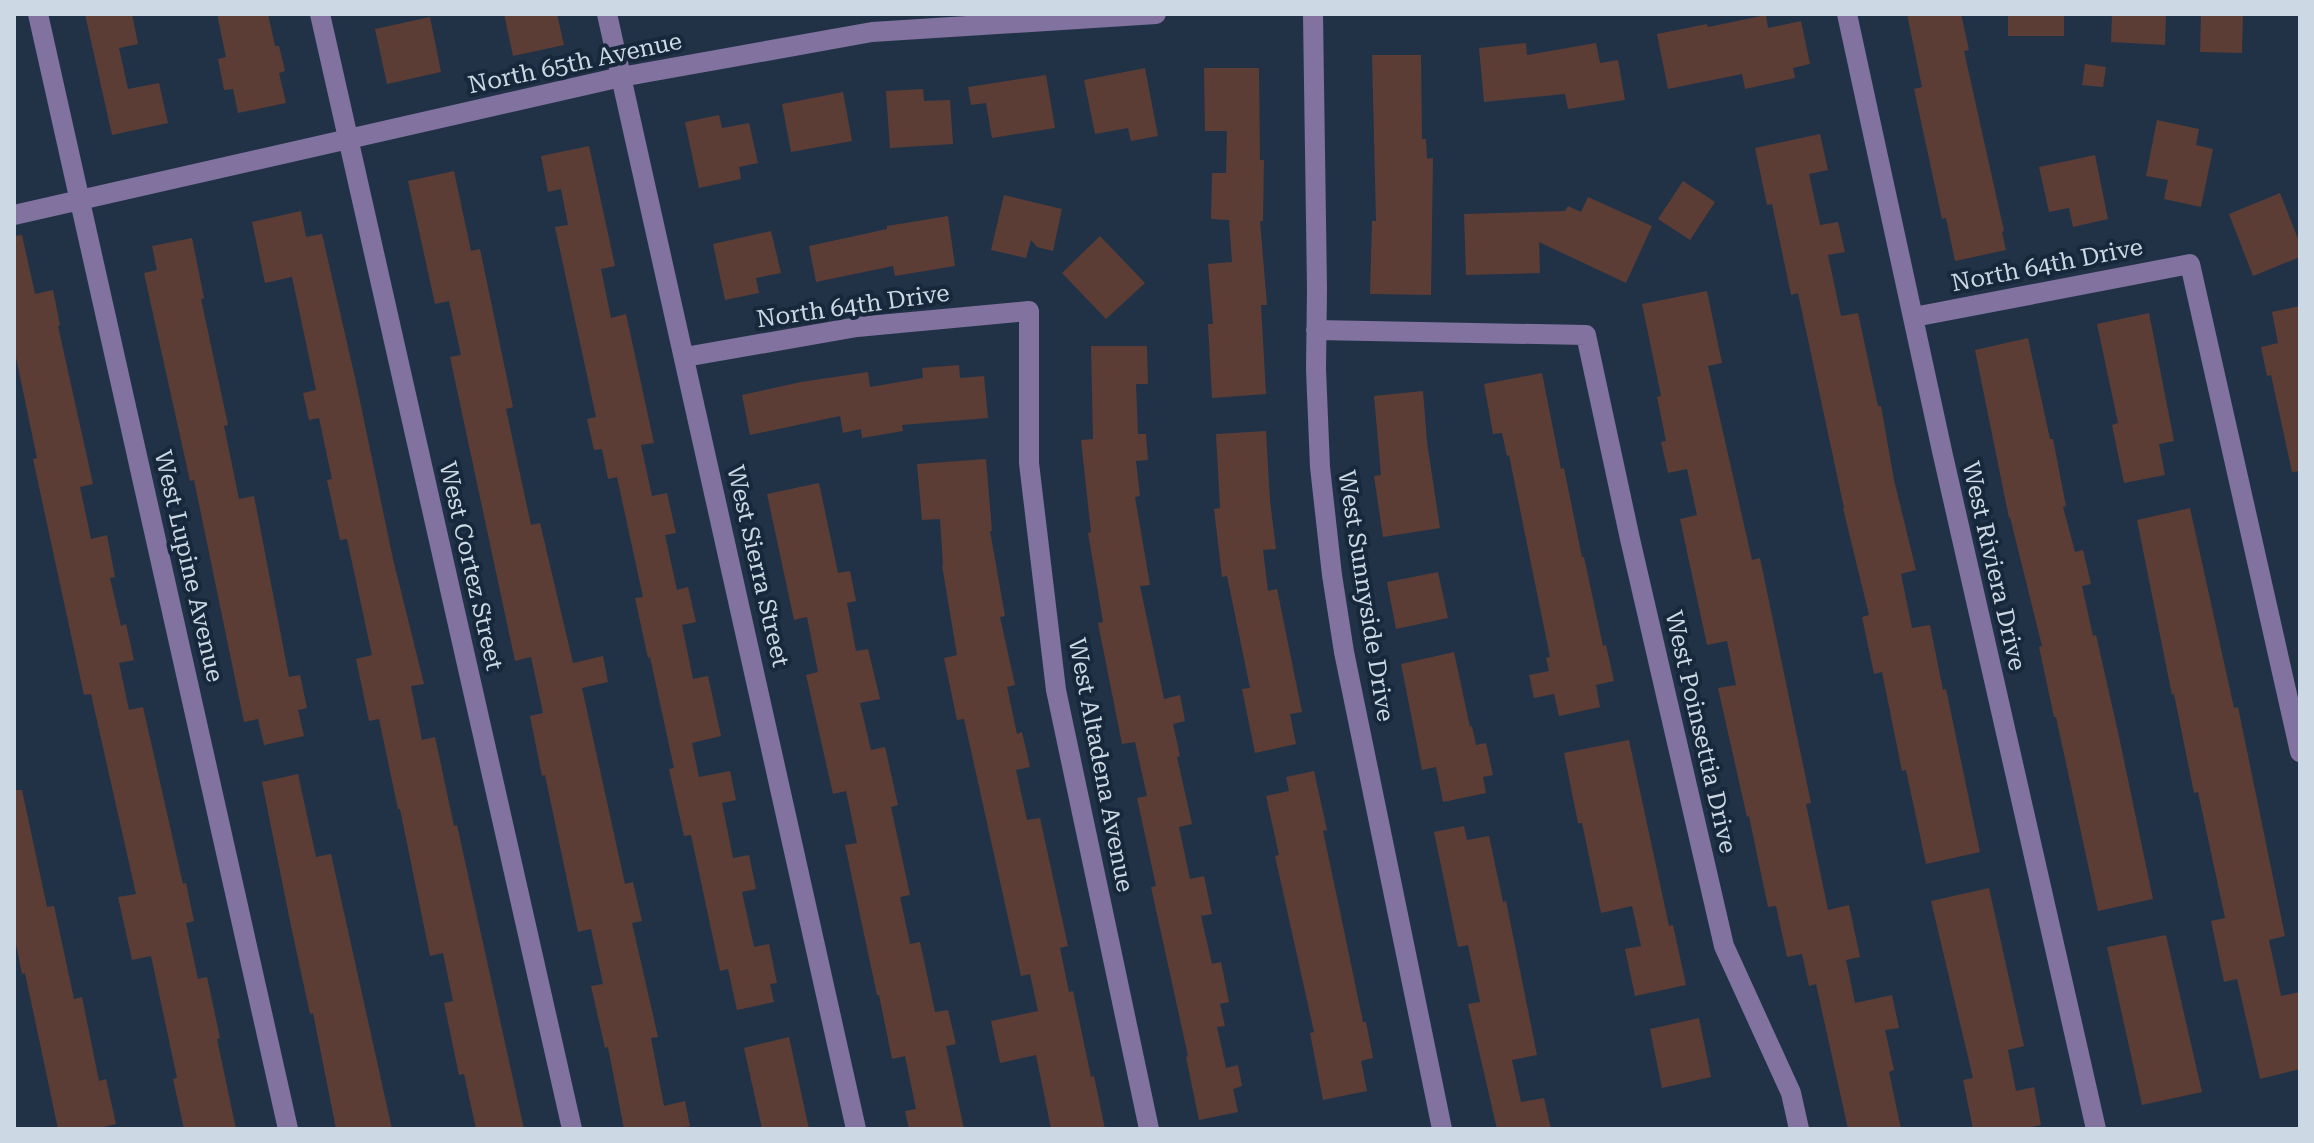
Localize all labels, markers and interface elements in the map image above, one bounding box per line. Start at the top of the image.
street label: North 65th Avenue [466,27,684,99]
street label: North 64th Drive [1949,233,2145,297]
street label: North 64th Drive [755,279,951,333]
street label: West Lupine Avenue [149,447,229,685]
street label: West Cortez Street [433,459,509,673]
street label: West Riviera Drive [1956,459,2032,673]
street label: West Sierra Street [721,462,795,670]
street label: West Sunnyside Drive [1332,468,1400,724]
street label: West Poinsettia Drive [1659,608,1743,856]
street label: West Altadena Avenue [1063,636,1139,894]

